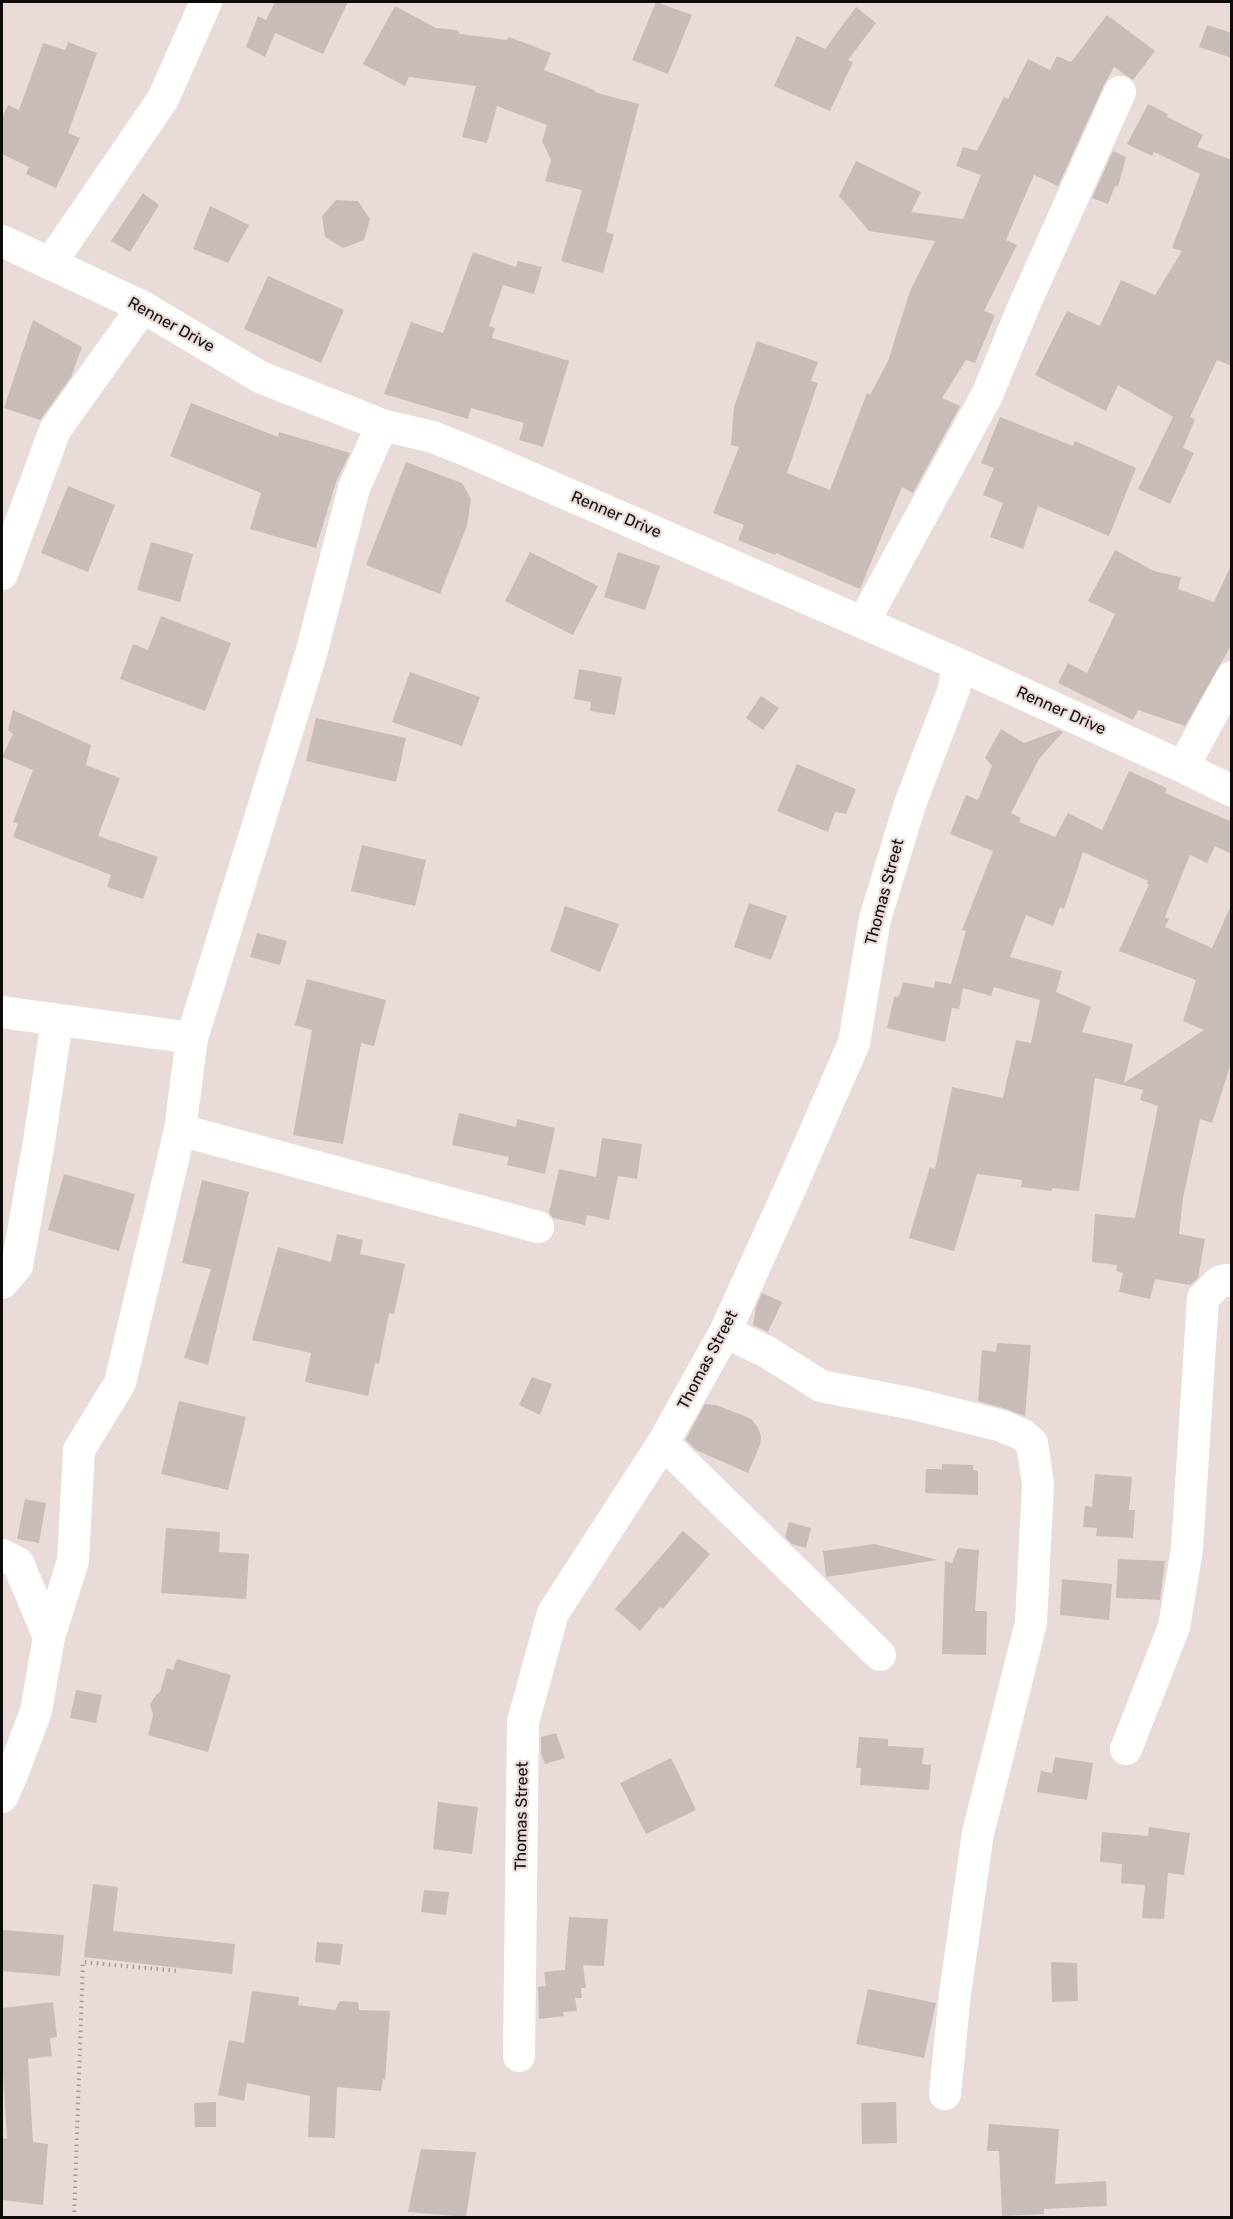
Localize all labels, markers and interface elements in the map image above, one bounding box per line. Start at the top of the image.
street label: Renner Drive [124,293,218,357]
street label: Renner Drive [568,487,664,543]
street label: Renner Drive [1013,683,1109,739]
street label: Thomas Street [862,837,908,947]
street label: Thomas Street [674,1307,742,1413]
street label: Thomas Street [511,1761,533,1871]

